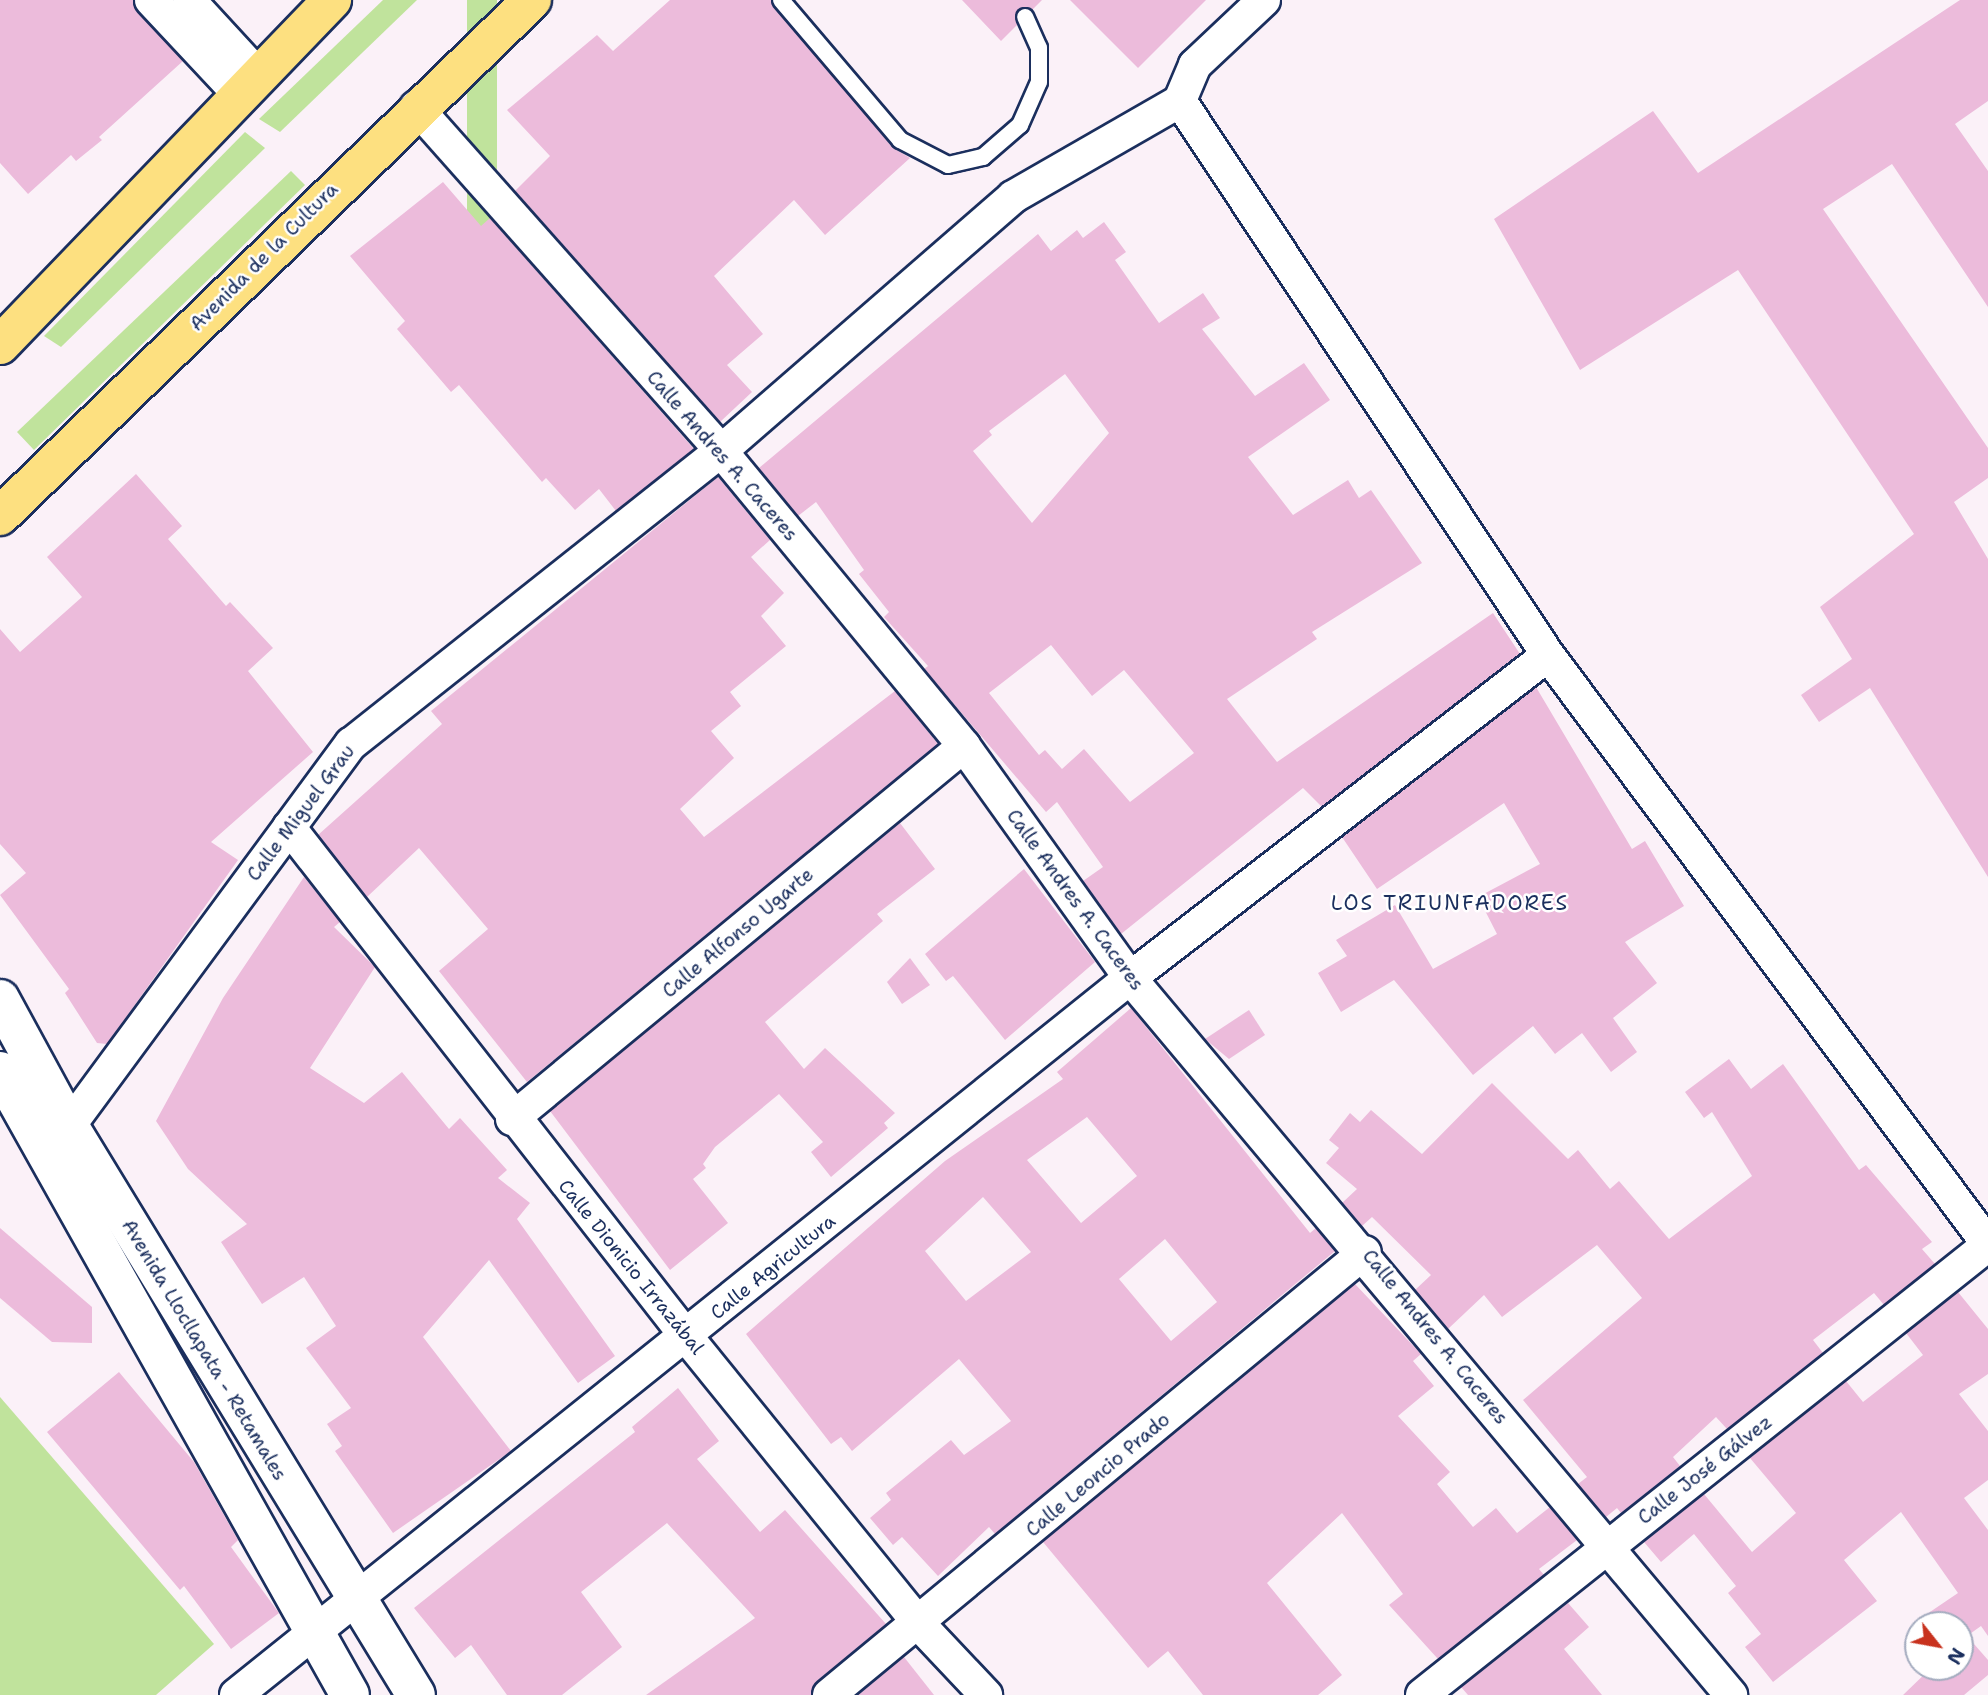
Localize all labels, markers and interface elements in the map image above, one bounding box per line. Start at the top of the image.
street label: Avenida de la Cultura [185,178,343,336]
street label: Calle Andres A. Caceres [642,366,802,546]
street label: Calle Miguel Grau [242,740,360,886]
street label: Calle Andres A. Caceres [1002,805,1148,995]
street label: Calle Alfonso Ugarte [658,863,818,1003]
district label: LOS TRIUNFADORES [1333,890,1567,916]
street label: Calle Dionicio Irrazábal [553,1175,709,1359]
street label: Calle Agricultura [706,1210,840,1324]
street label: Avenida Llocllapata - Retamales [117,1215,291,1485]
street label: Calle Andres A. Caceres [1358,1245,1512,1429]
street label: Calle Leoncio Prado [1021,1408,1175,1542]
street label: Calle José Gálvez [1633,1411,1777,1529]
north arrow [1904,1611,1974,1681]
text: N [1941,1643,1970,1669]

